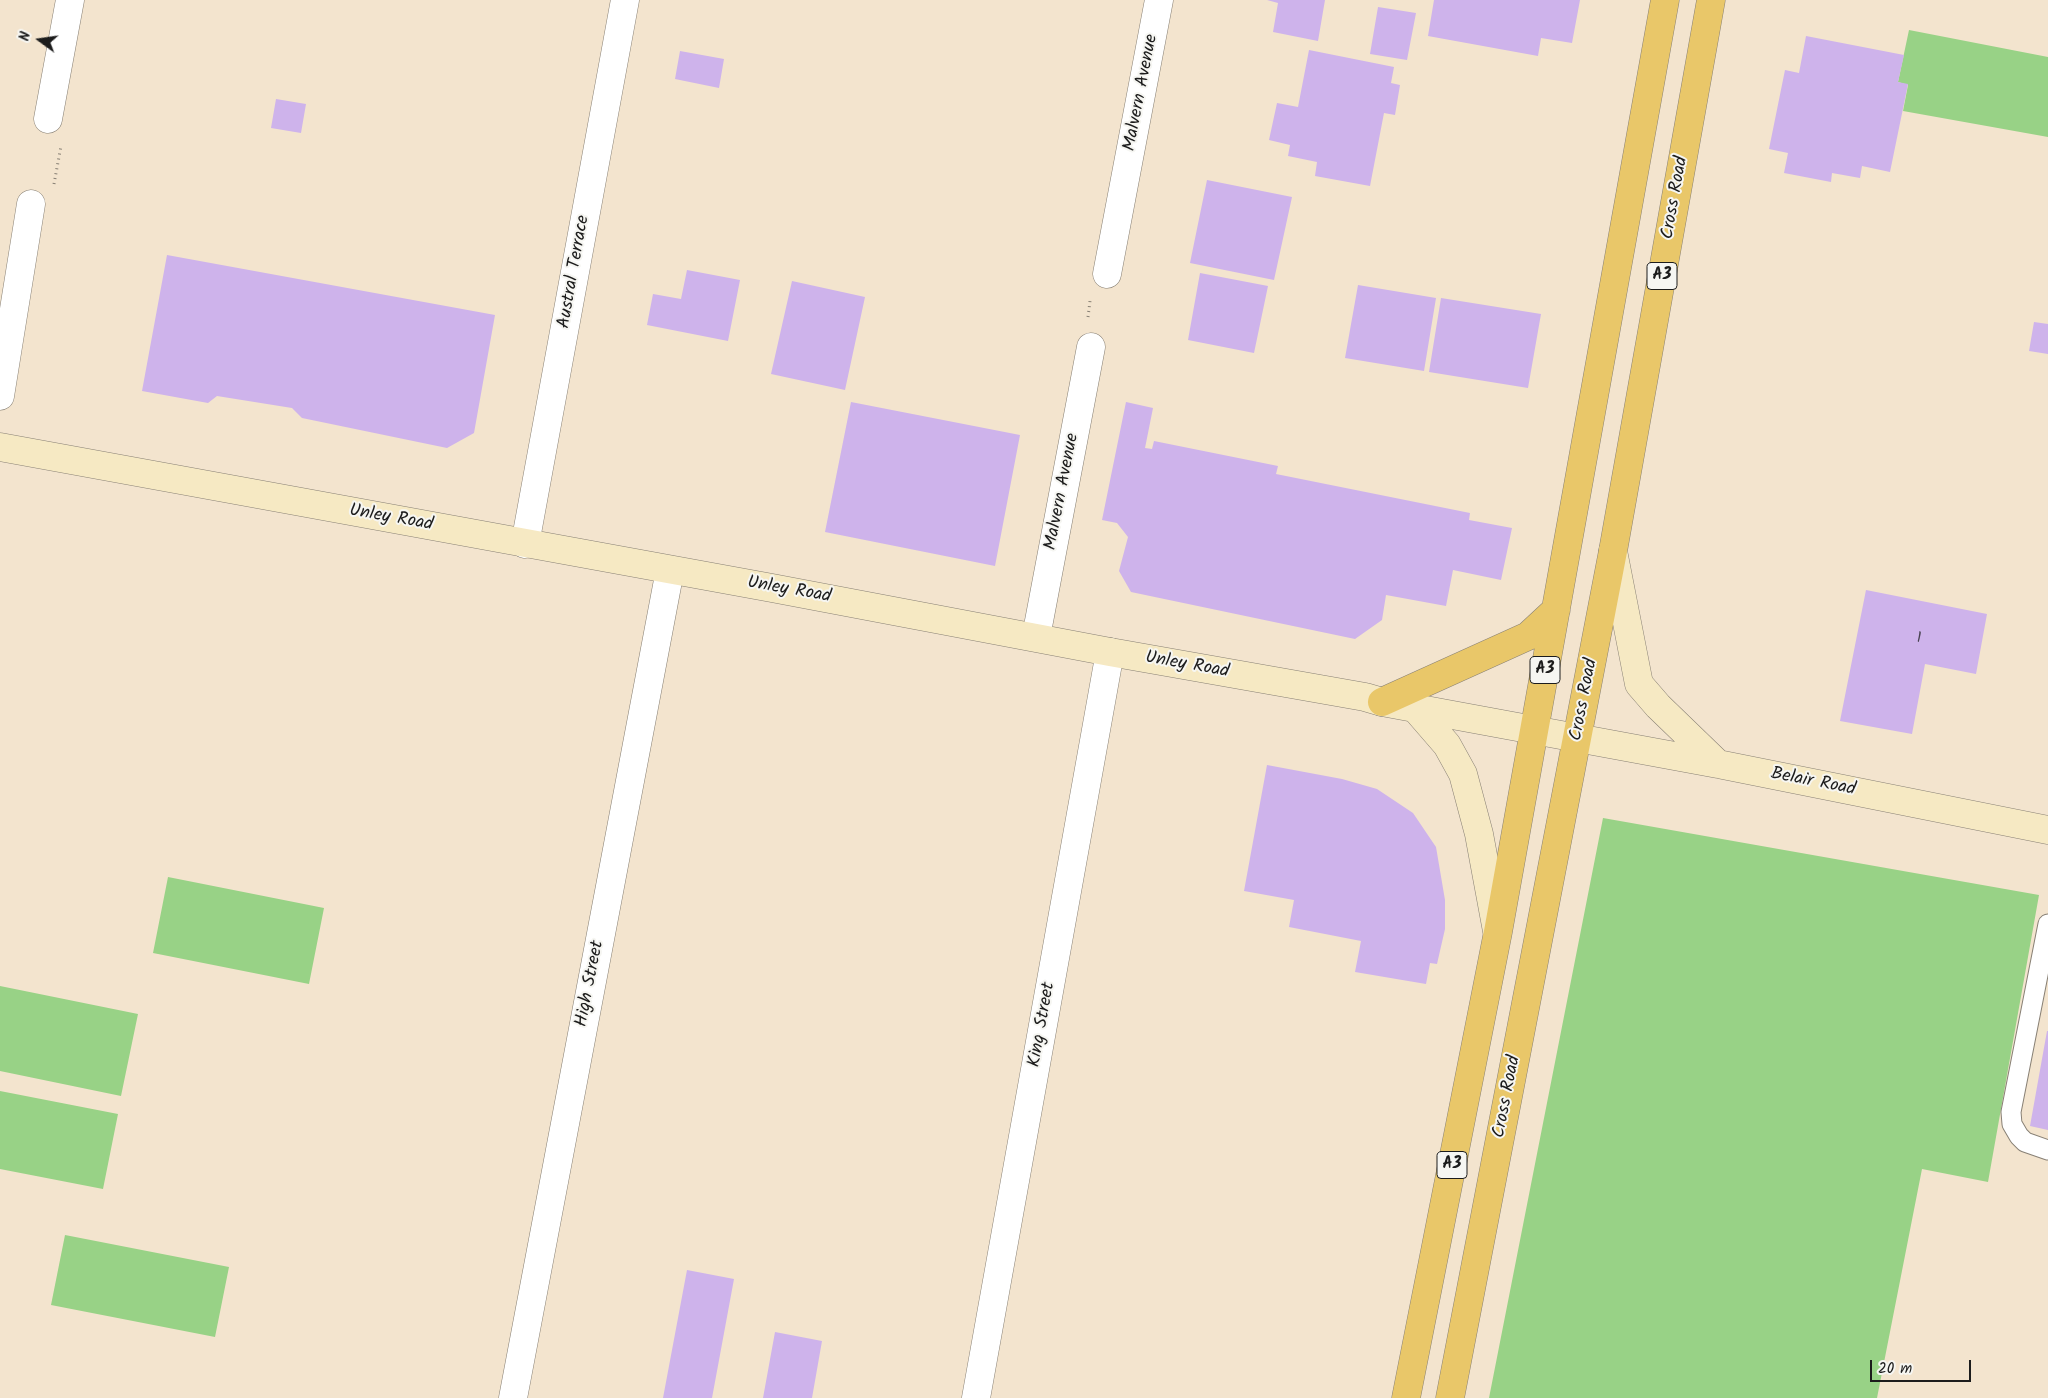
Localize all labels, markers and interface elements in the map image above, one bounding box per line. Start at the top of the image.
north arrow [15,15,65,65]
text: N [14,29,37,43]
street label: Malvern Avenue [1120,33,1164,153]
street label: Cross Road [1658,155,1694,241]
street label: Austral Terrace [554,214,596,330]
road number: A3 [1647,262,1677,290]
street label: Malvern Avenue [1041,432,1085,552]
street label: Unley Road [347,501,435,537]
street label: Unley Road [745,573,833,609]
house number: 1 [1917,630,1921,648]
street label: Unley Road [1143,648,1231,684]
road number: A3 [1530,656,1560,684]
street label: Cross Road [1566,657,1604,743]
street label: Belair Road [1769,764,1857,802]
street label: High Street [572,939,610,1029]
street label: King Street [1025,981,1061,1069]
street label: Cross Road [1489,1054,1527,1140]
road number: A3 [1437,1152,1467,1178]
scale bar [1873,1350,1974,1382]
text: 20 m [1878,1357,1912,1381]

